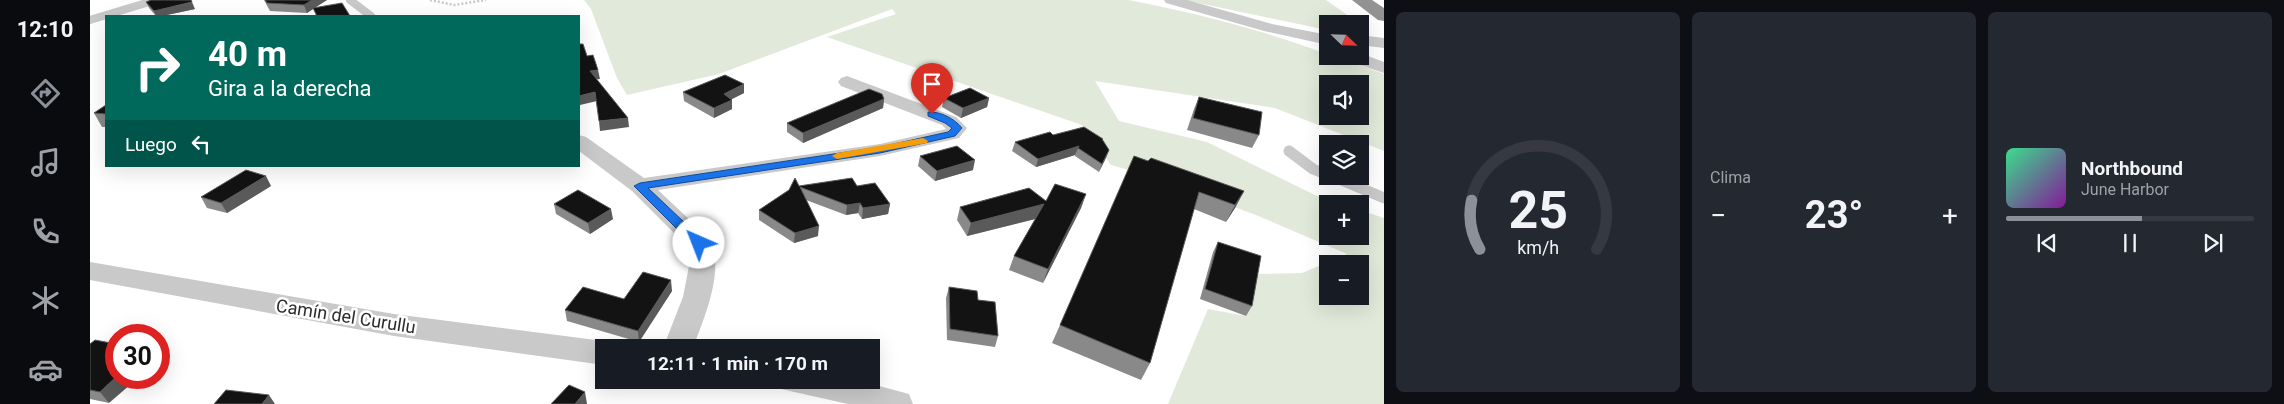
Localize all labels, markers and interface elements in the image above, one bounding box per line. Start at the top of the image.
north arrow [1319,15,1369,65]
map controls [1319,15,1369,305]
text: 12:10 [17,17,73,42]
text: 40 m [208,34,287,75]
icon: right [125,35,190,100]
pin [911,63,953,114]
icon: arrive [918,70,946,98]
button: sound [1319,75,1369,125]
icon: directions [28,76,63,111]
text: Gira a la derecha [208,76,372,101]
icon: left [187,130,215,158]
text: Luego [125,133,177,156]
button: layers [1319,135,1369,185]
icon: music [28,145,63,180]
text: Northbound [2081,157,2183,180]
text: Clima [1710,168,1751,187]
text: 25 [1508,180,1568,241]
text: June Harbor [2081,180,2169,199]
text: 23° [1805,193,1863,237]
button: + [1319,195,1369,245]
text: − [1710,199,1726,232]
text: + [1942,199,1958,232]
icon: phone [28,214,63,249]
position arrow [672,216,724,268]
icon: previous [2033,229,2061,257]
icon: pause [2116,229,2144,257]
icon: next [2199,229,2227,257]
text: km/h [1517,237,1559,258]
button: − [1319,255,1369,305]
icon: climate [28,283,63,318]
street label: Camín del Curullu [275,295,417,337]
speed limit sign: 30 [105,324,170,389]
icon: car [28,352,63,387]
text: 12:11 · 1 min · 170 m [647,352,828,375]

